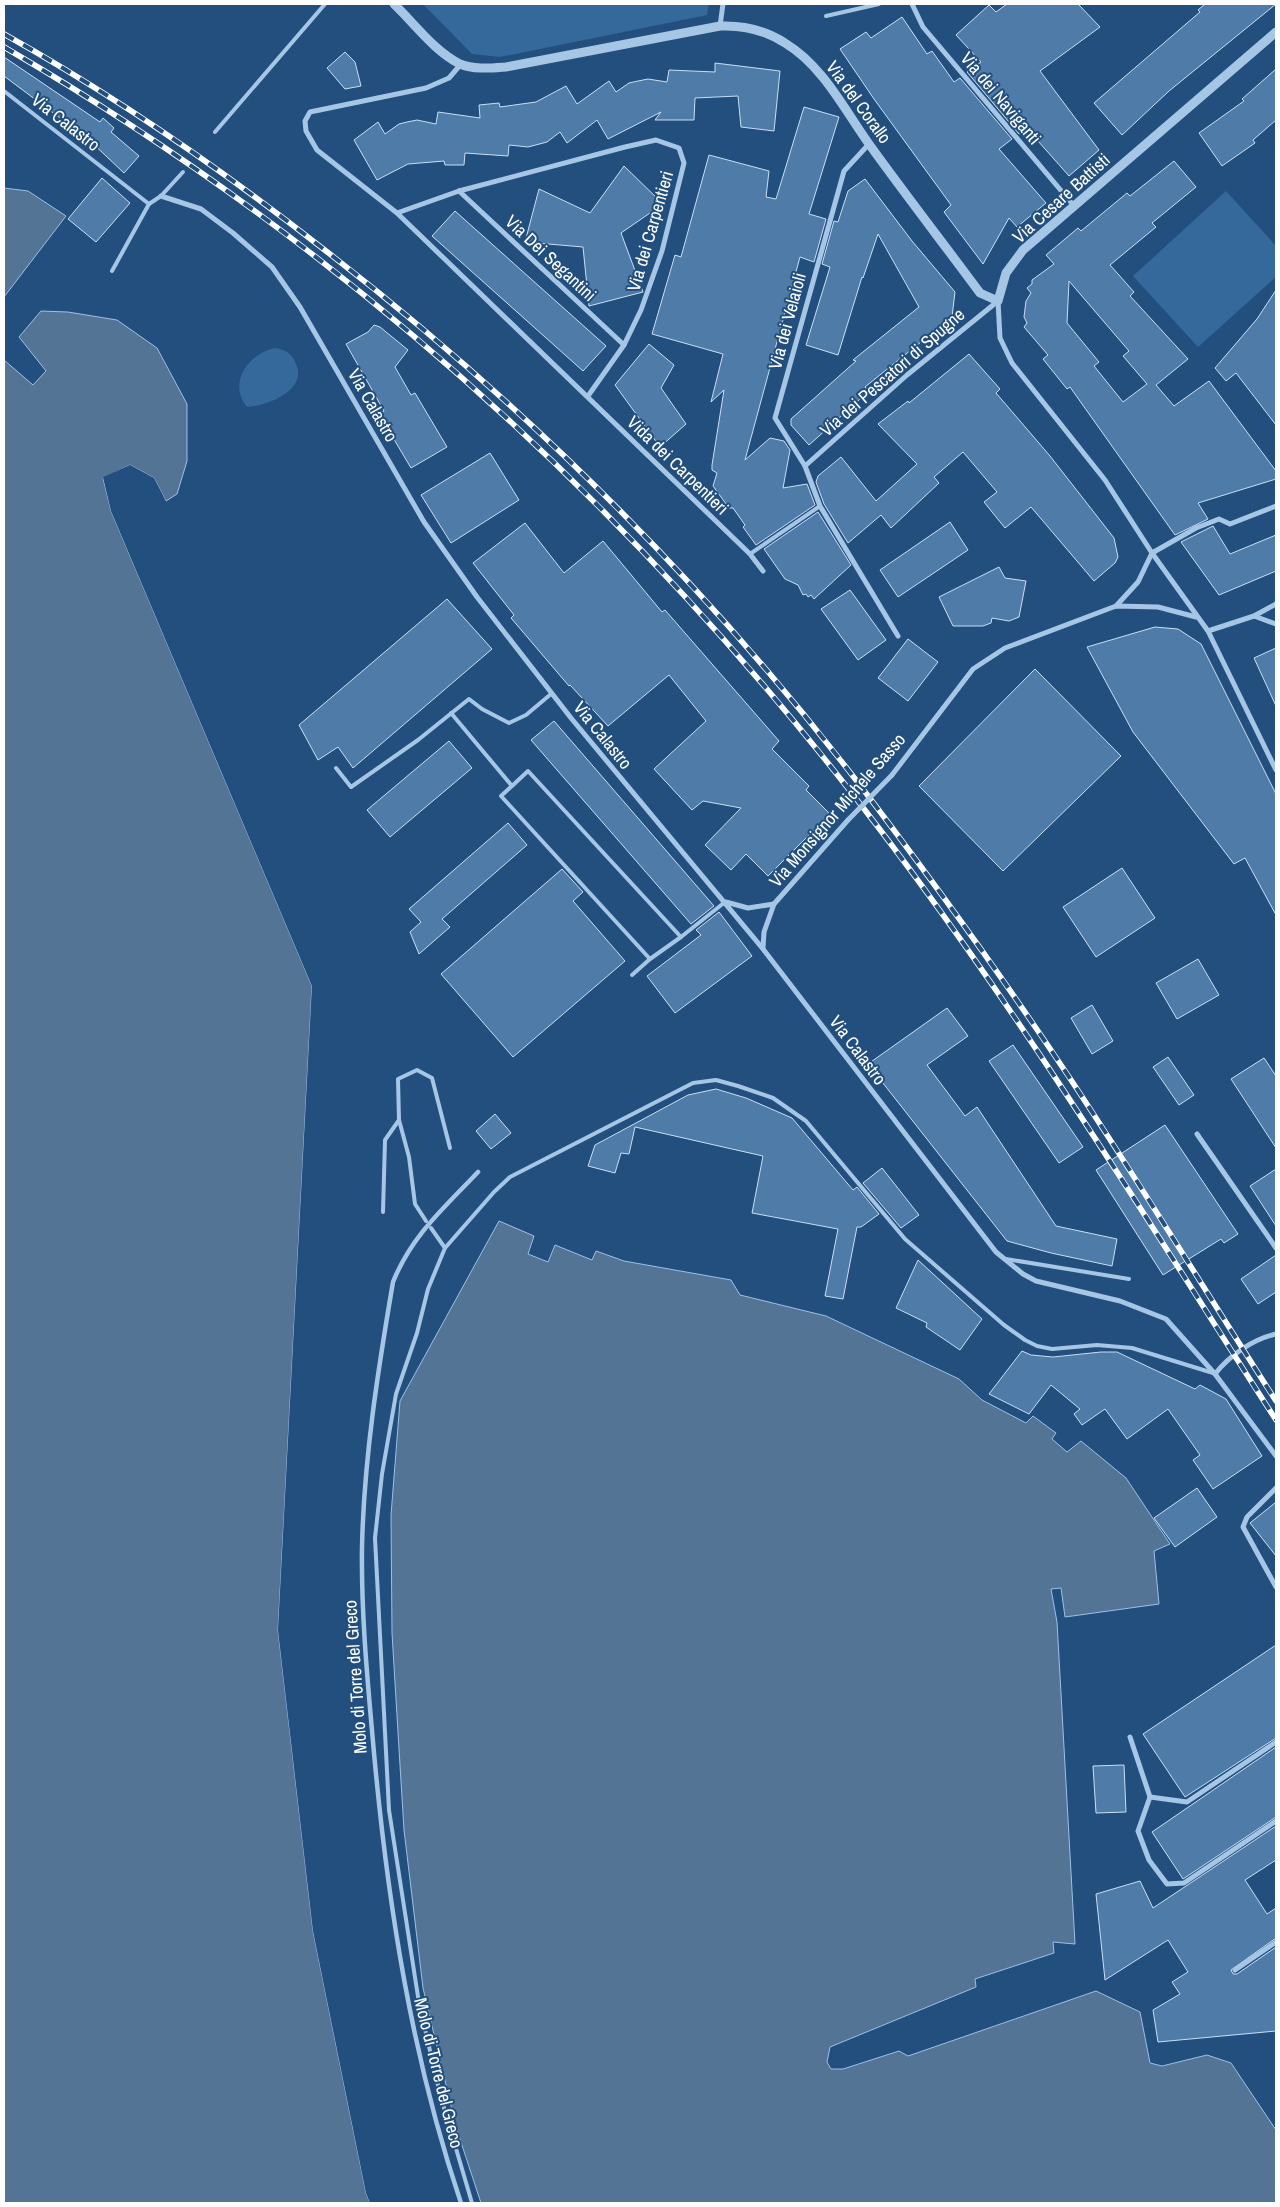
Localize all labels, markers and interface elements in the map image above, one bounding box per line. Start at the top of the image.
street label: Via dei Naviganti [955,46,1047,150]
street label: Via del Corallo [821,56,897,148]
street label: Via Calastro [26,87,106,157]
street label: Via Cesare Battisti [1007,147,1115,249]
street label: Via dei Carpentieri [621,168,679,294]
street label: Via Dei Segantini [500,209,602,307]
street label: Via dei Velaioli [762,270,812,372]
street label: Via dei Pescatori di Spugne [814,302,970,442]
street label: Via Calastro [342,364,404,446]
street label: Vida dei Carpentieri [622,410,734,520]
street label: Via Calastro [568,696,638,774]
street label: Via Monsignor Michele Sasso [763,728,911,892]
street label: Via Calastro [824,1010,892,1090]
street label: Molo di Torre del Greco [337,1599,373,1755]
street label: Molo di Torre del Greco [408,1995,470,2151]

